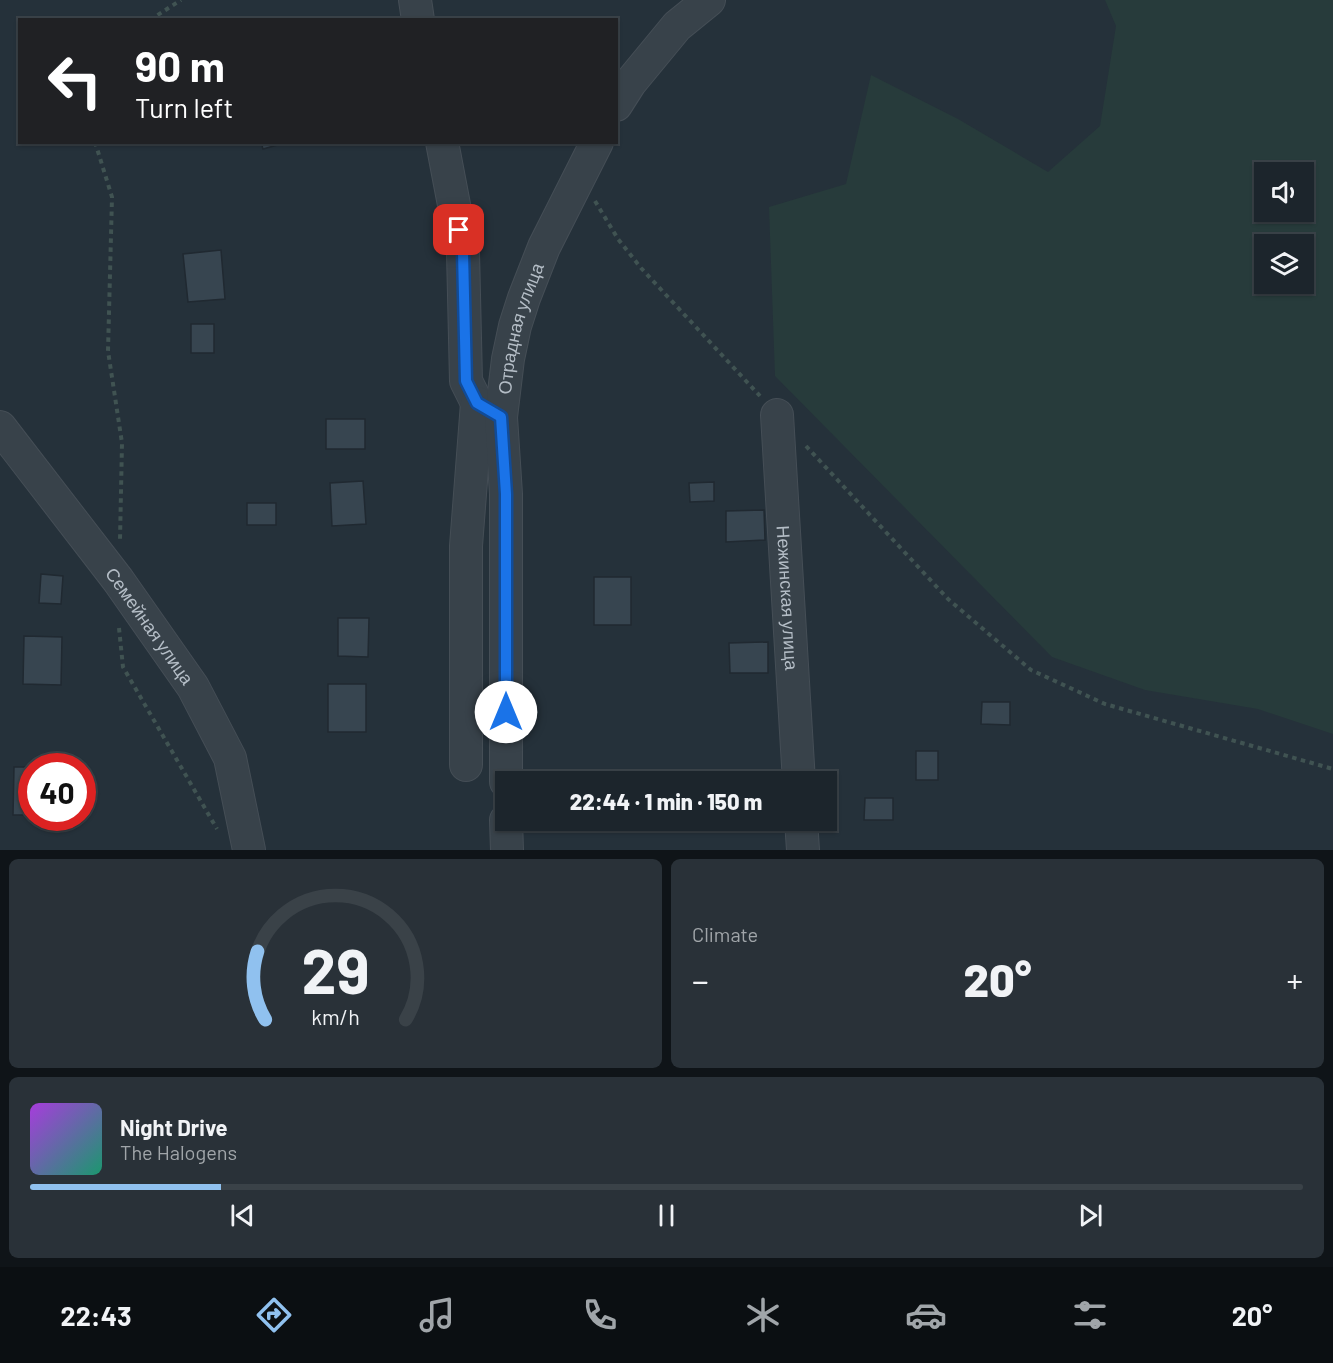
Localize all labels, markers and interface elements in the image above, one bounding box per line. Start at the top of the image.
text: 90 m [135,40,225,90]
icon: left [36,42,114,120]
text: Turn left [135,91,233,123]
map controls [1254,162,1314,294]
button: sound [1254,162,1314,222]
pin [433,204,484,255]
icon: arrive [442,213,475,246]
button: layers [1254,234,1314,294]
street label: Отрадная улица [493,259,548,395]
street label: Нежинская улица [773,525,803,672]
street label: Семейная улица [101,563,199,689]
position arrow [474,680,538,744]
speed limit sign: 40 [18,753,96,831]
text: 22:44 · 1 min · 150 m [570,788,762,814]
text: Climate [692,922,758,946]
text: 29 [301,932,370,1006]
text: 20° [963,952,1032,1006]
text: − [692,960,709,1000]
text: + [1287,960,1303,1000]
text: km/h [311,1005,360,1030]
text: Night Drive [120,1114,228,1140]
text: The Halogens [120,1140,237,1164]
icon: previous [226,1199,259,1232]
icon: pause [650,1199,683,1232]
icon: next [1074,1199,1107,1232]
icon: directions [253,1294,295,1336]
icon: music [416,1294,458,1336]
icon: phone [579,1294,621,1336]
icon: climate [742,1294,784,1336]
icon: car [905,1294,947,1336]
icon: filters [1069,1294,1111,1336]
text: 22:43 [61,1299,132,1331]
text: 20° [1232,1299,1272,1331]

